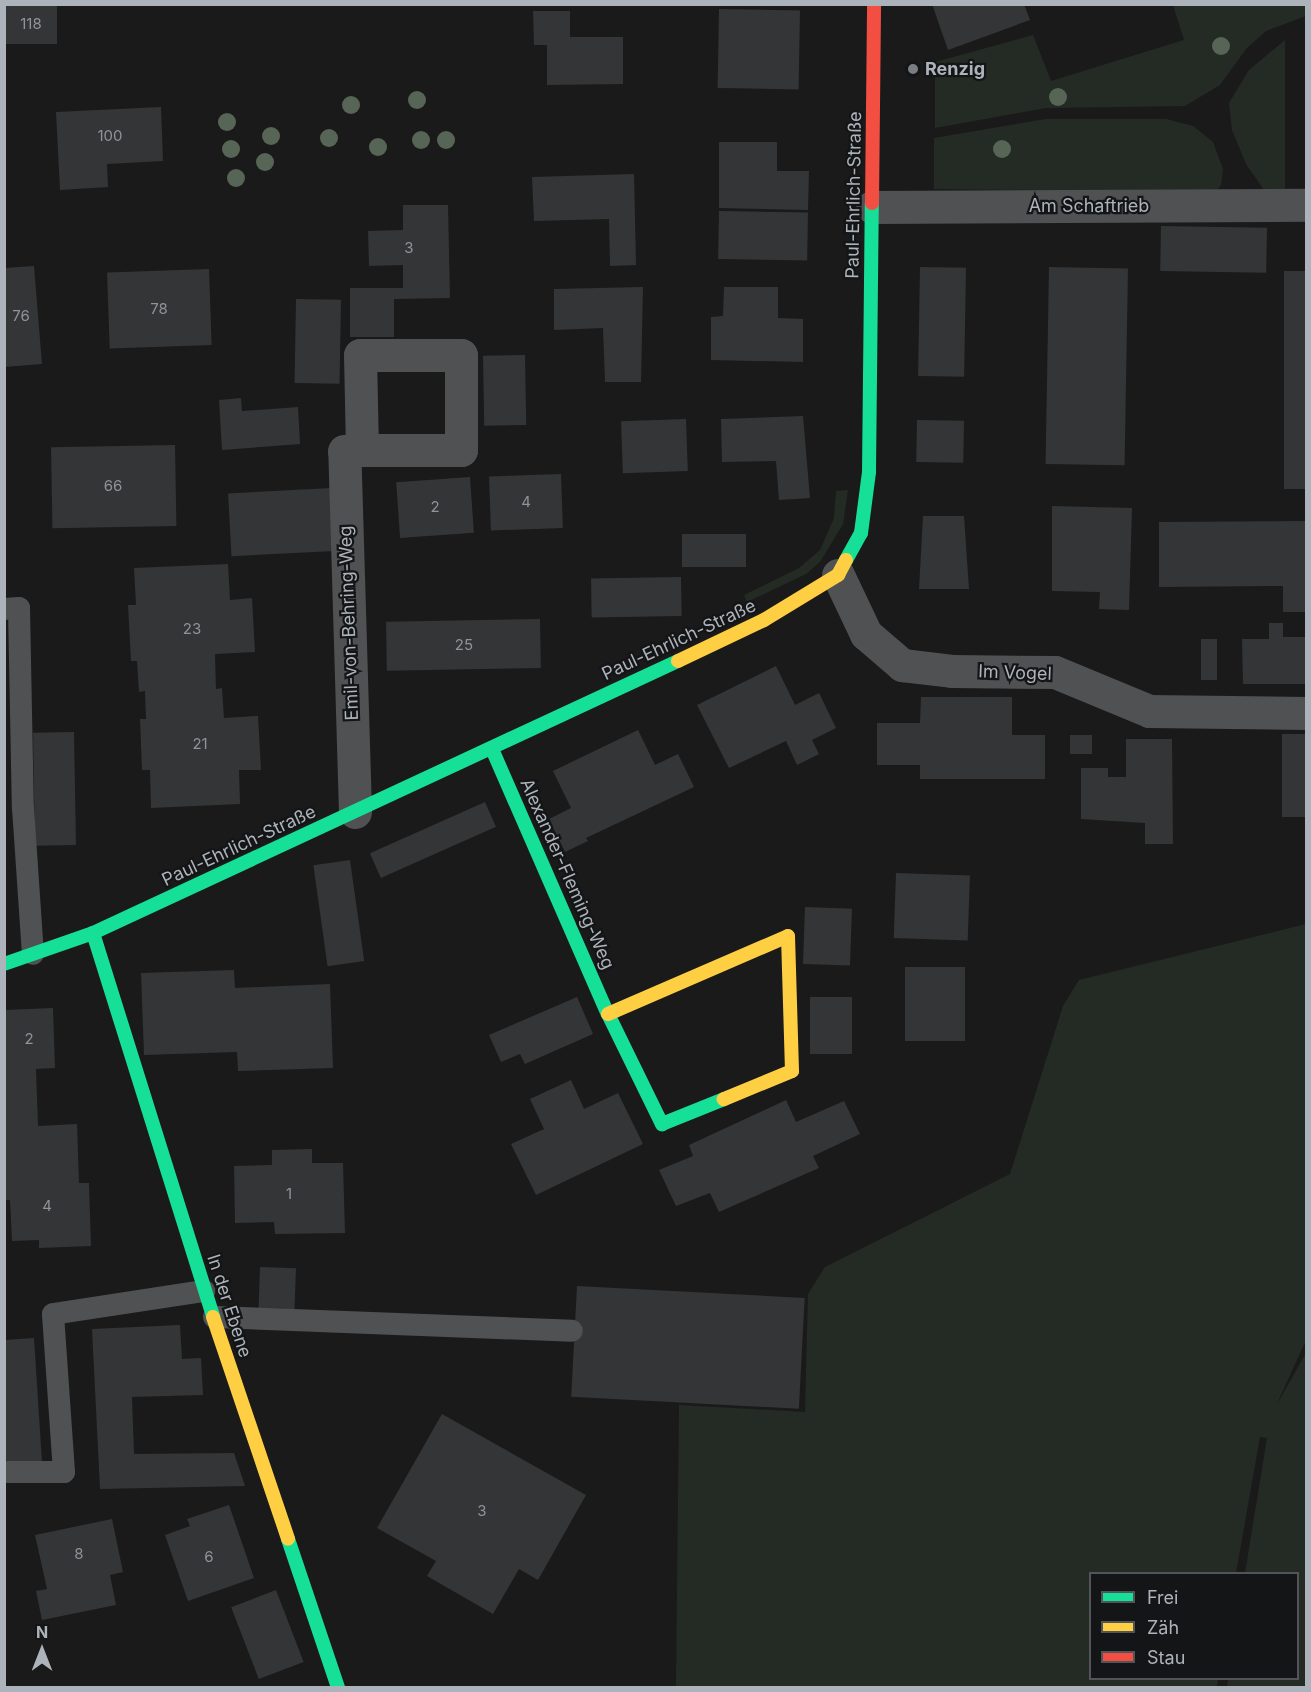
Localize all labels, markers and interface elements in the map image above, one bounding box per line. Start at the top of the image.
house number: 118 [20,15,42,33]
place label: Renzig [925,58,985,80]
marker: Renzig [906,62,920,76]
street label: Paul-Ehrlich-Straße [842,111,866,279]
house number: 100 [97,127,123,145]
street label: Am Schaftrieb [1029,195,1149,217]
house number: 3 [404,239,414,257]
house number: 78 [150,300,168,318]
house number: 76 [12,307,30,325]
house number: 66 [104,477,122,495]
house number: 4 [521,493,531,511]
house number: 2 [430,498,440,516]
street label: Emil-von-Behring-Weg [335,525,363,721]
street label: Paul-Ehrlich-Straße [599,595,759,685]
house number: 23 [183,620,201,638]
house number: 25 [455,636,473,654]
street label: Im Vogel [978,661,1052,685]
house number: 21 [192,735,208,753]
street label: Alexander-Fleming-Weg [515,775,619,973]
street label: Paul-Ehrlich-Straße [159,801,319,891]
house number: 2 [24,1030,34,1048]
house number: 1 [286,1185,292,1203]
house number: 4 [42,1197,52,1215]
street label: In der Ebene [202,1252,256,1360]
house number: 3 [477,1502,487,1520]
house number: 8 [74,1545,84,1563]
house number: 6 [204,1548,214,1566]
legend [1089,1572,1299,1680]
text: Frei [1147,1587,1178,1608]
text: Zäh [1147,1617,1179,1638]
north arrow [12,1620,72,1680]
text: N [36,1622,48,1642]
text: Stau [1147,1647,1185,1668]

